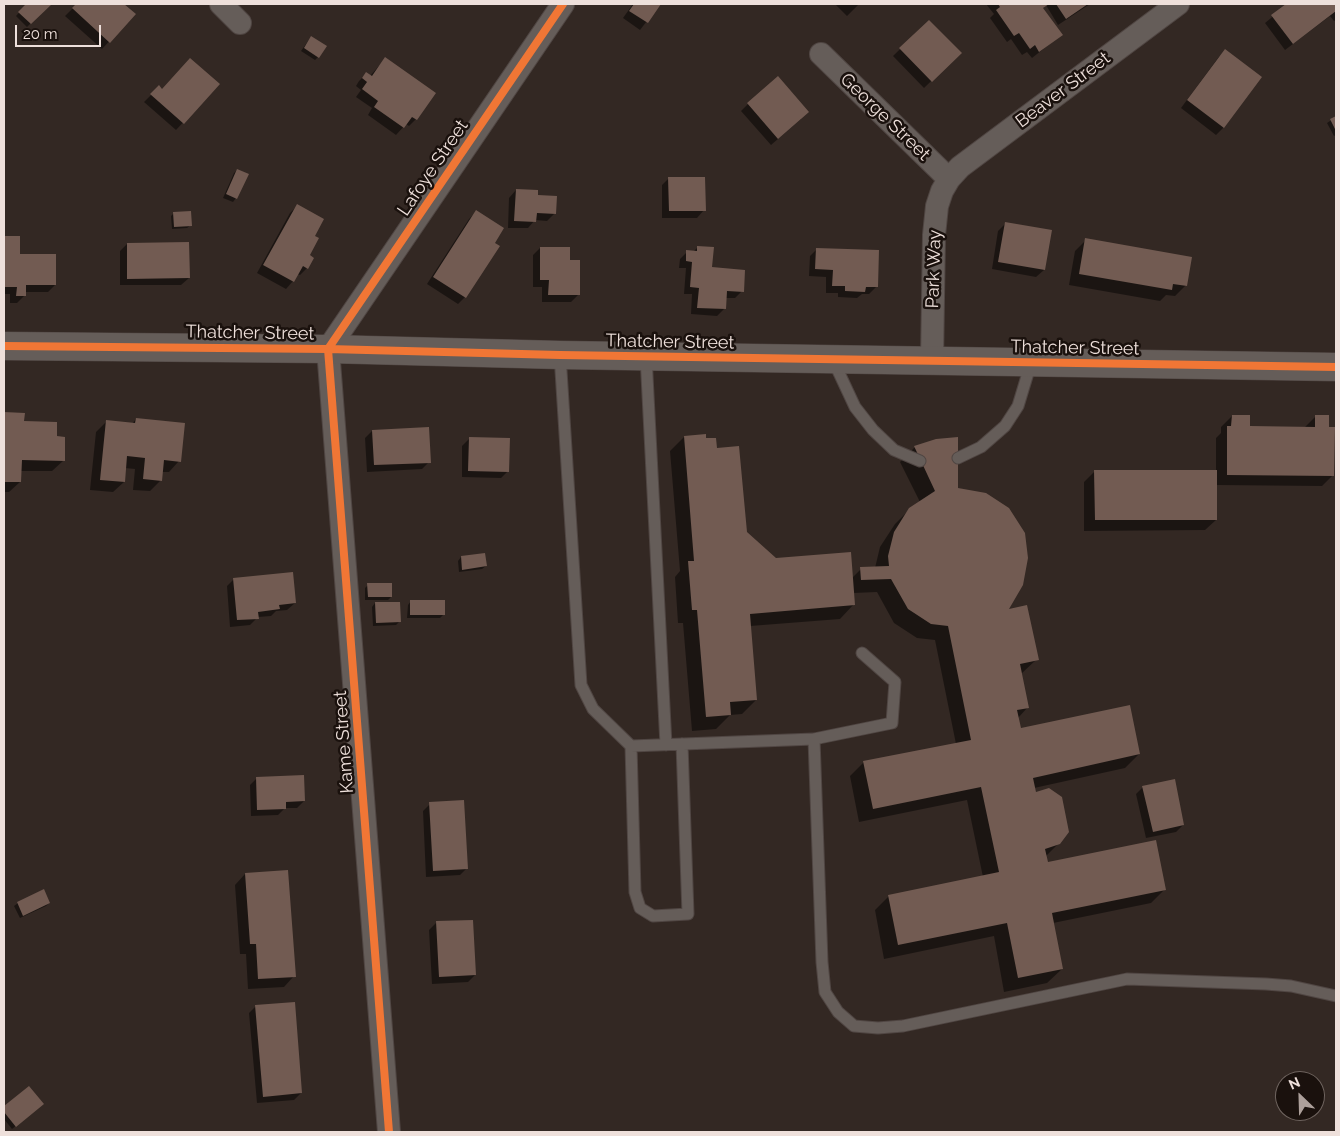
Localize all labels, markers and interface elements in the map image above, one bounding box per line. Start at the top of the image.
scale bar [18,15,104,47]
text: 20 m [23,25,58,43]
street label: Beaver Street [1011,47,1115,133]
street label: George Street [836,69,934,165]
street label: Lafoye Street [393,116,473,220]
street label: Park Way [922,229,946,309]
street label: Thatcher Street [185,321,315,345]
street label: Thatcher Street [605,330,735,354]
street label: Thatcher Street [1010,336,1140,360]
street label: Kame Street [330,690,358,794]
north arrow [1275,1071,1325,1121]
text: N [1286,1074,1302,1093]

